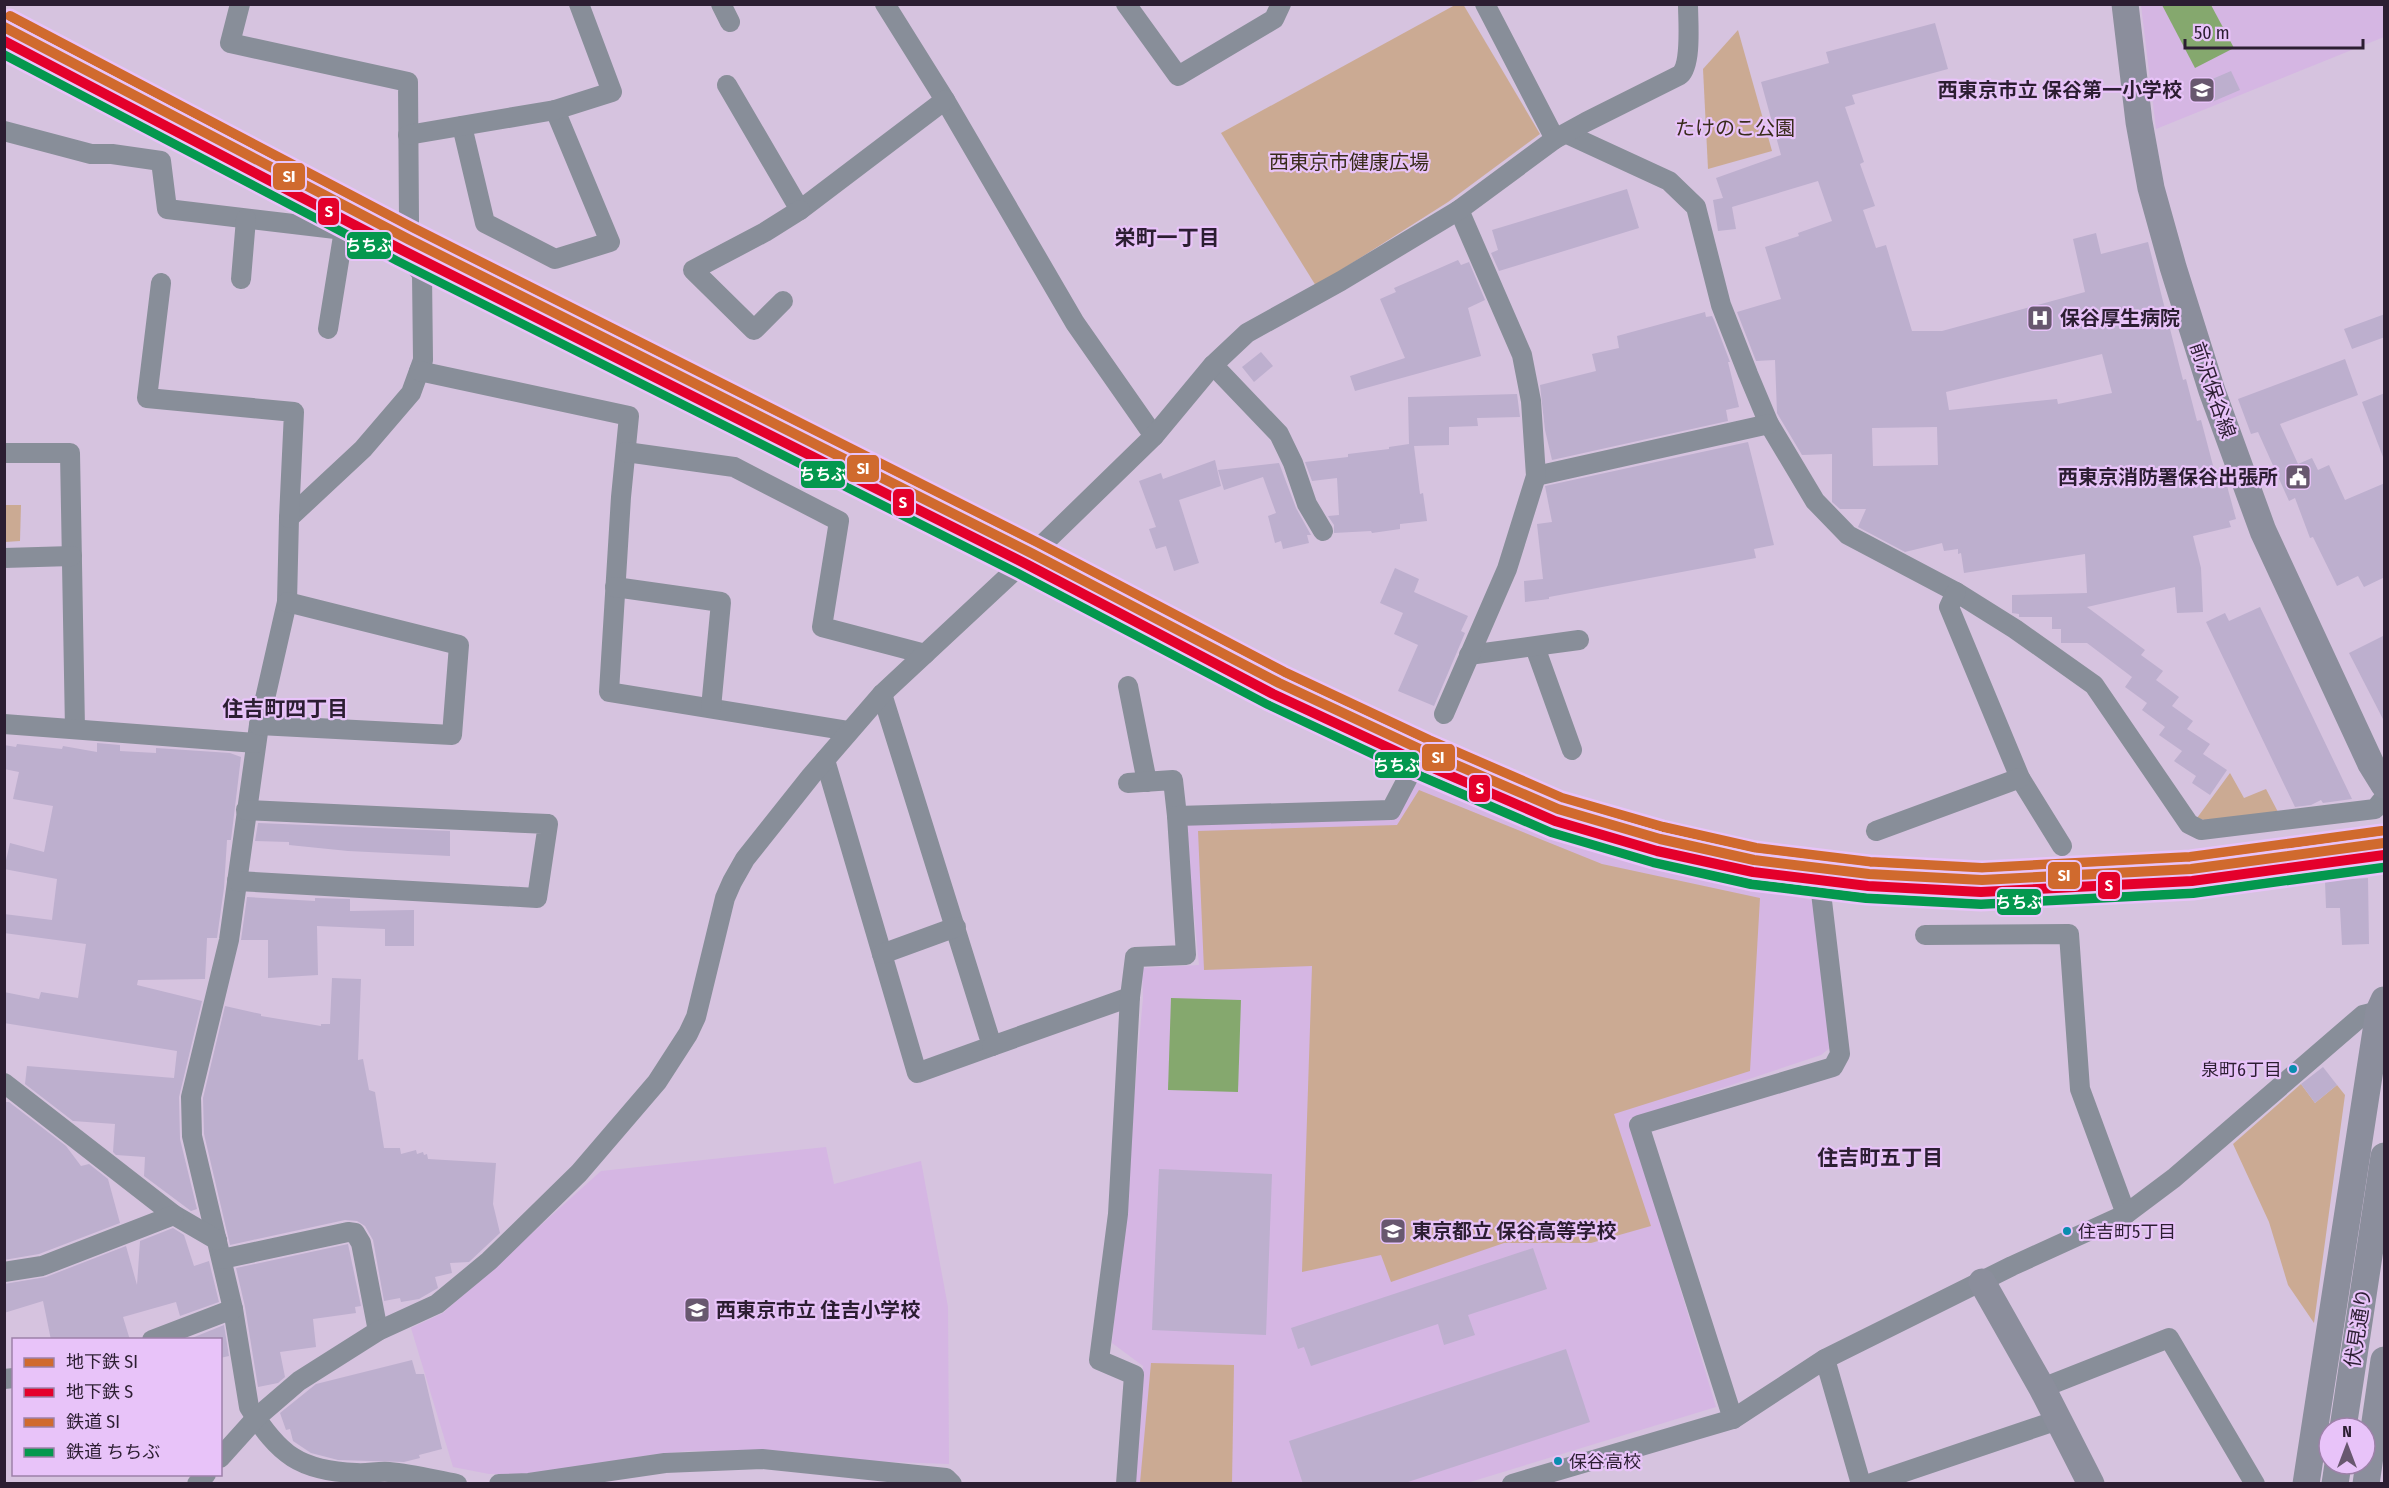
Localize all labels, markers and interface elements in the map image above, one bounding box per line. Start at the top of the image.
scale bar [2185,12,2364,50]
text: 50 m [2194,22,2230,44]
school or university icon: 西東京市立 保谷第一小学校 [2187,75,2217,105]
place label: 西東京市立 保谷第一小学校 [1938,78,2182,102]
park label: たけのこ公園 [1675,116,1795,140]
park label: 西東京市健康広場 [1269,150,1429,174]
line badge: SI [272,162,306,191]
text: SI [283,167,295,186]
line badge: S [317,197,340,226]
text: S [325,202,333,221]
district label: 栄町一丁目 [1115,225,1220,251]
line badge: ちちぶ [346,231,392,260]
text: ちちぶ [345,236,393,255]
hospital icon: 保谷厚生病院 [2025,303,2055,333]
place label: 保谷厚生病院 [2060,306,2180,330]
street label: 前沢保谷線 [2185,339,2241,441]
line badge: SI [846,454,880,483]
text: SI [857,459,869,478]
line badge: ちちぶ [800,460,846,489]
public building icon: 西東京消防署保谷出張所 [2283,462,2313,492]
text: ちちぶ [799,465,847,484]
place label: 西東京消防署保谷出張所 [2058,465,2278,489]
line badge: S [892,488,915,517]
text: S [899,493,907,512]
district label: 住吉町四丁目 [222,696,348,722]
line badge: SI [1421,743,1456,772]
text: SI [1432,748,1444,767]
line badge: ちちぶ [1374,751,1420,779]
text: ちちぶ [1373,756,1421,775]
line badge: S [1468,774,1491,803]
text: S [1476,779,1484,798]
line badge: SI [2047,861,2081,890]
text: SI [2058,866,2070,885]
line badge: S [2097,871,2121,900]
text: S [2105,876,2113,895]
line badge: ちちぶ [1996,888,2042,916]
text: ちちぶ [1995,893,2043,912]
place label: 泉町6丁目 [2201,1059,2282,1081]
marker: 泉町6丁目 [2287,1063,2299,1075]
district label: 住吉町五丁目 [1817,1145,1943,1171]
school or university icon: 東京都立 保谷高等学校 [1378,1216,1408,1246]
place label: 東京都立 保谷高等学校 [1412,1219,1616,1243]
place label: 住吉町5丁目 [2078,1221,2176,1243]
marker: 住吉町5丁目 [2061,1225,2073,1237]
street label: 伏見通り [2340,1287,2376,1369]
school or university icon: 西東京市立 住吉小学校 [682,1295,712,1325]
place label: 西東京市立 住吉小学校 [716,1298,920,1322]
legend [12,1338,222,1476]
text: 地下鉄 SI [66,1351,138,1373]
text: 地下鉄 S [66,1381,133,1403]
text: 鉄道 SI [66,1411,120,1433]
north arrow [2317,1416,2377,1476]
text: N [2342,1422,2352,1441]
text: 鉄道 ちちぶ [66,1441,160,1463]
place label: 保谷高校 [1569,1451,1641,1473]
marker: 保谷高校 [1552,1455,1564,1467]

